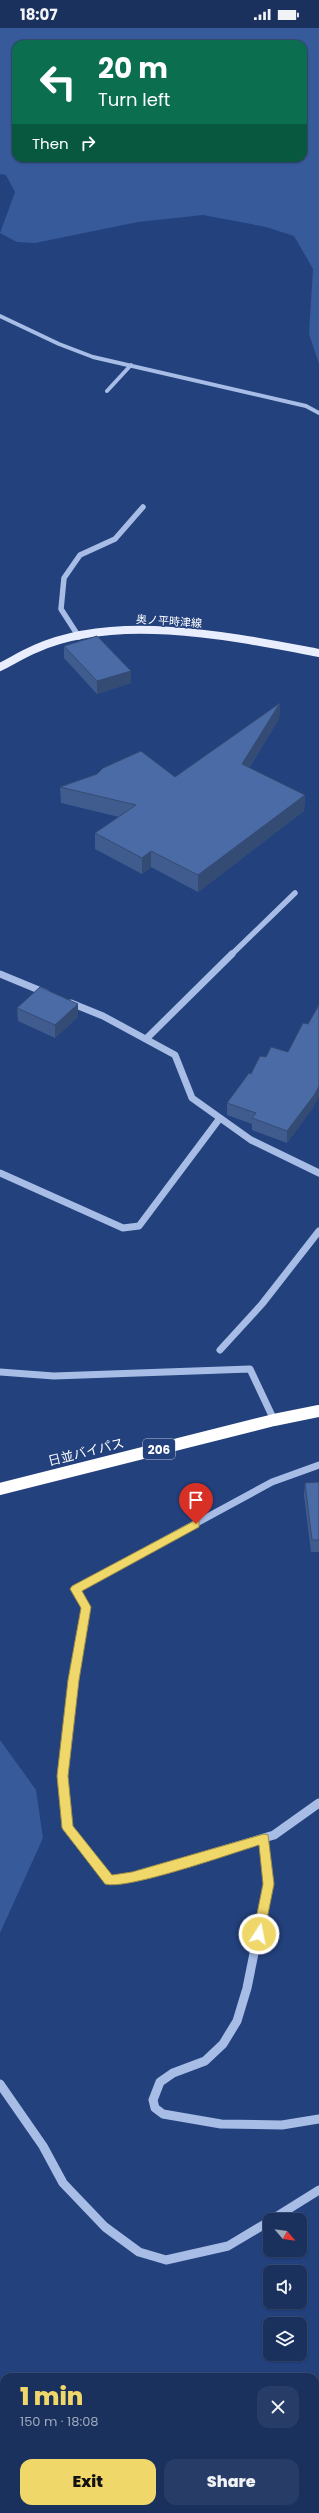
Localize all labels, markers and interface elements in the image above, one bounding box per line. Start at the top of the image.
text: 18:07 [20,4,57,25]
text: 20 m [98,49,168,88]
icon: left [32,56,84,108]
text: Turn left [98,87,170,112]
icon: right [77,132,99,154]
text: Then [32,133,69,154]
street label: 奥ノ平時津線 [136,611,202,631]
street label: 日並バイパス [46,1433,126,1471]
road number: 206 [143,1439,175,1459]
pin [179,1483,213,1524]
icon: arrive [185,1489,207,1511]
position arrow [238,1913,280,1955]
north arrow [263,2213,307,2257]
map controls [263,2213,307,2361]
button: sound [263,2265,307,2309]
button: layers [263,2317,307,2361]
text: 1 min [20,2380,83,2413]
button: close [257,2386,299,2428]
text: 150 m · 18:08 [20,2412,99,2431]
button: Exit [20,2459,156,2505]
button: Share [164,2459,299,2505]

